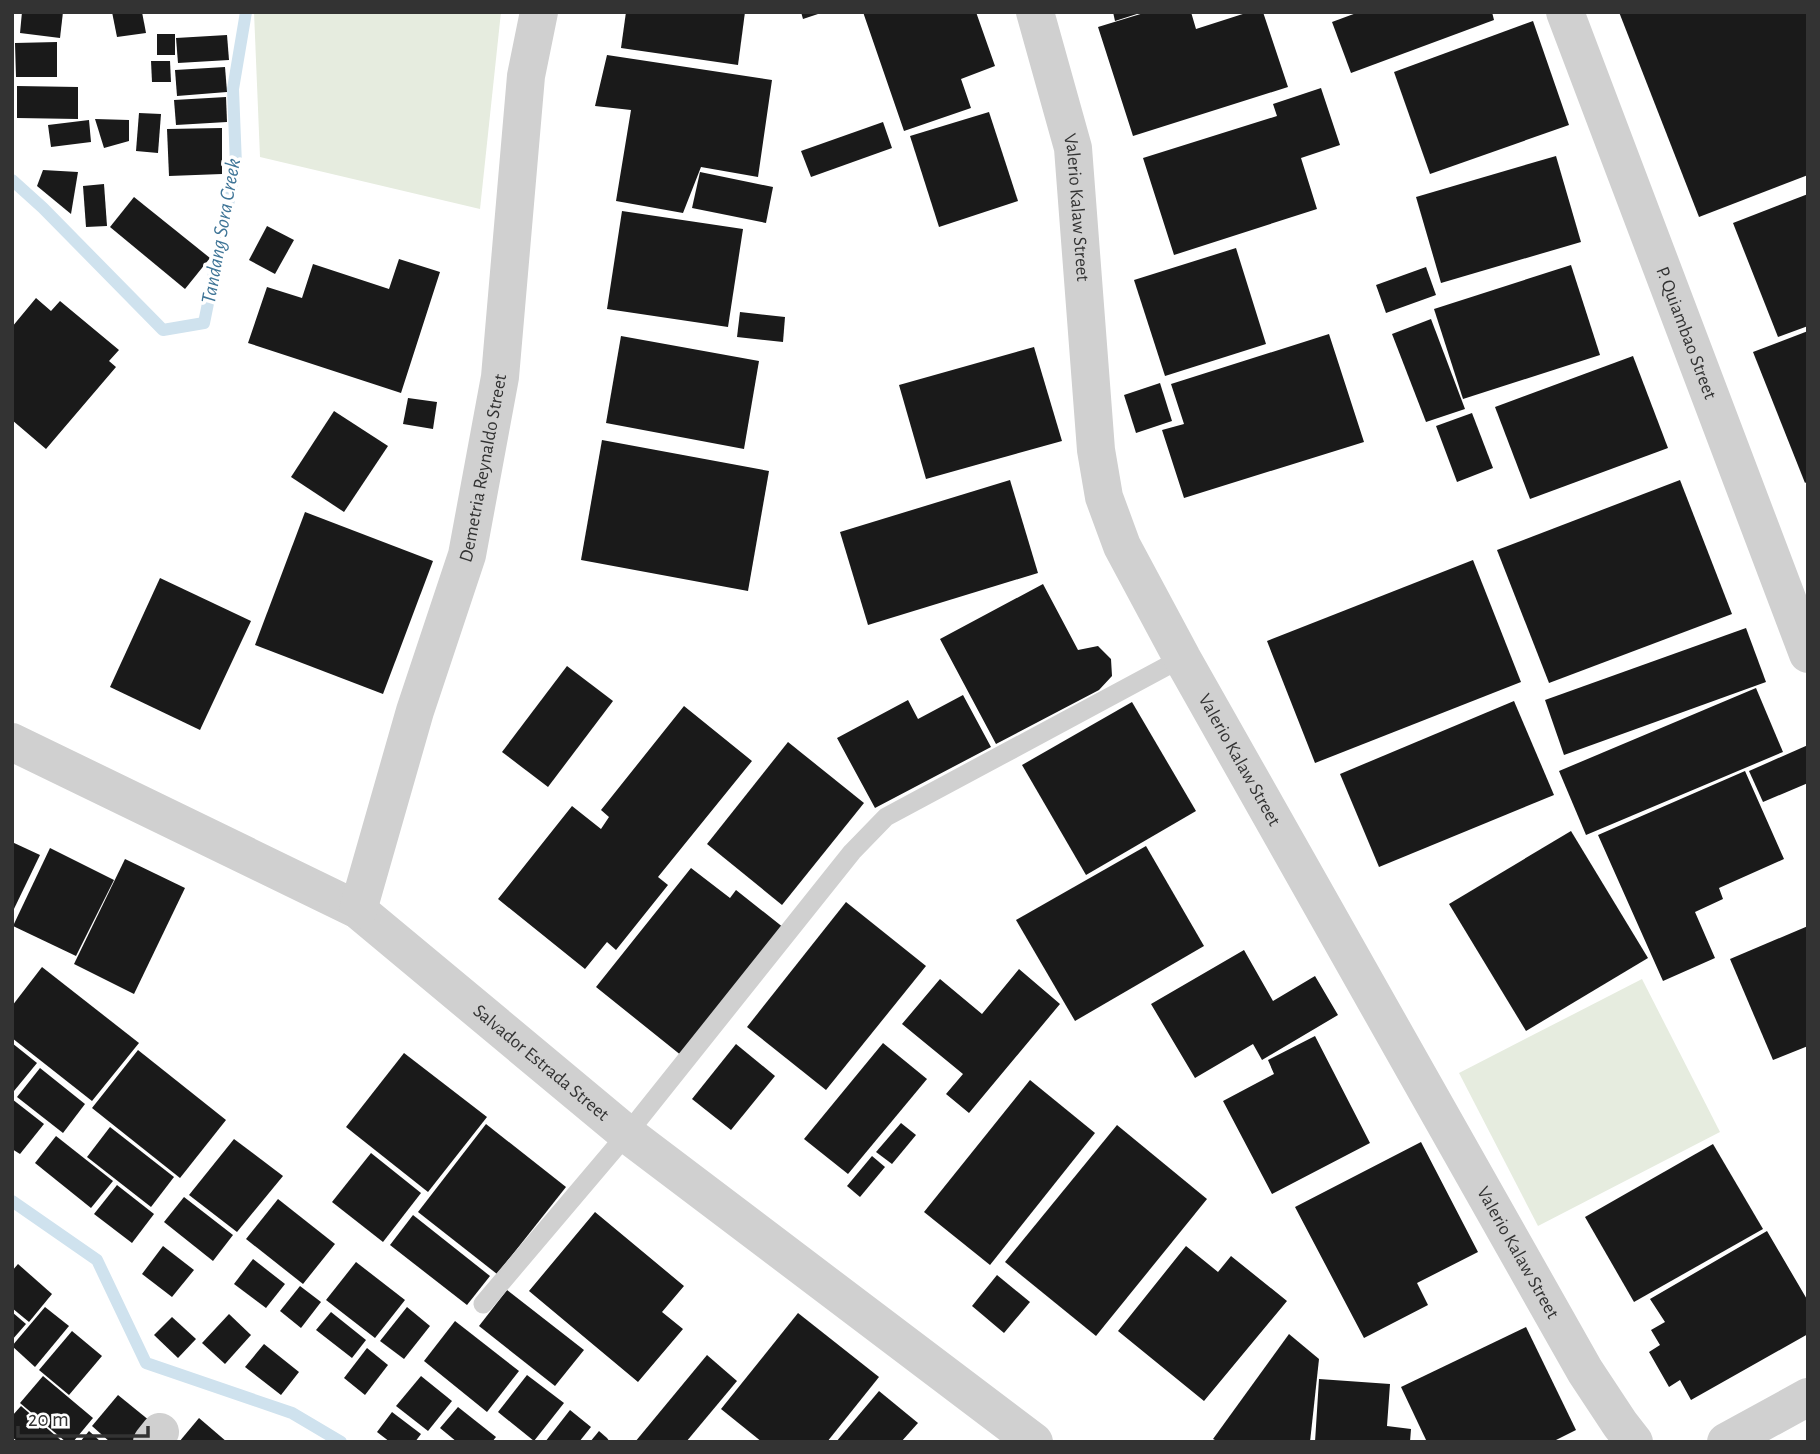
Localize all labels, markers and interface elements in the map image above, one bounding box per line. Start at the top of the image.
street label: Valerio Kalaw Street [1060,132,1093,282]
water label: Tandang Sora Creek [198,156,244,305]
street label: P. Quiambao Street [1653,264,1720,402]
street label: Demetria Reynaldo Street [456,372,510,565]
street label: Valerio Kalaw Street [1195,691,1284,829]
street label: Salvador Estrada Street [470,1001,613,1124]
street label: Valerio Kalaw Street [1473,1183,1563,1322]
scale bar [18,1394,147,1438]
text: 20 m [28,1409,69,1430]

